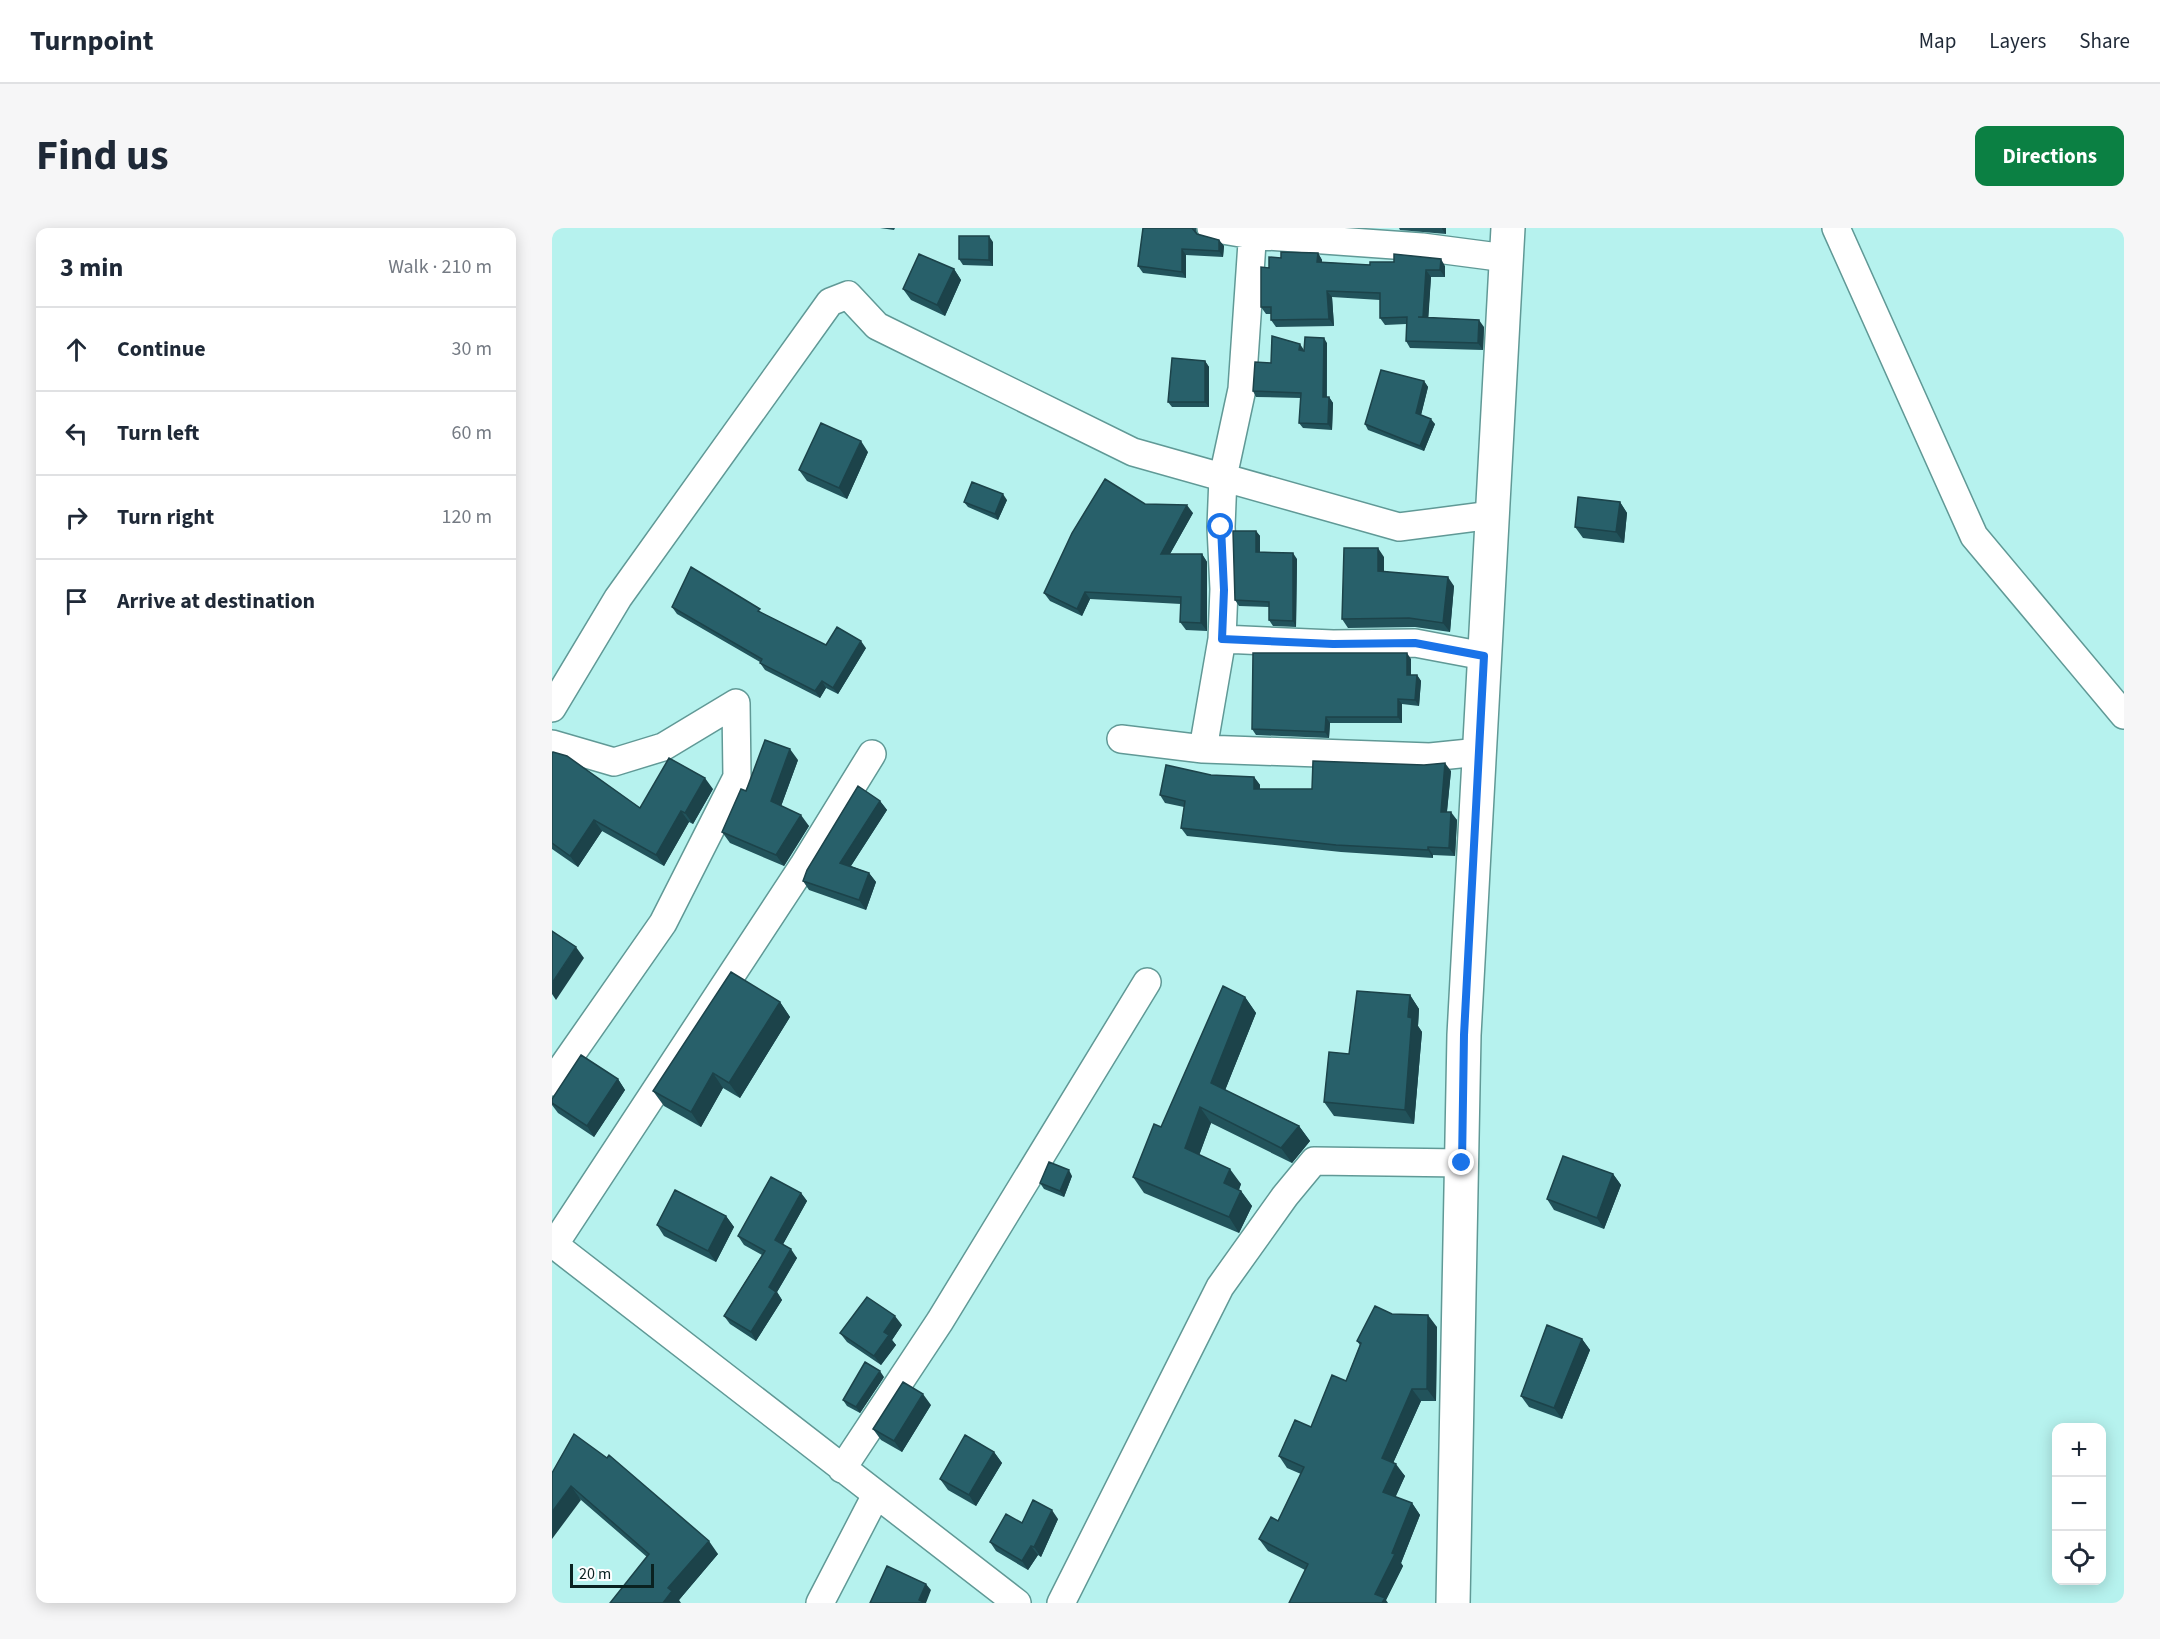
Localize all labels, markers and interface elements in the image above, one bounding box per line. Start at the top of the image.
text: Turnpoint [30,21,154,61]
text: Map [1919,26,1956,56]
text: Layers [1989,26,2046,56]
text: Share [2079,26,2130,56]
text: Find us [36,126,169,186]
button: Directions [1975,126,2124,186]
text: 3 min [60,249,123,286]
text: Walk · 210 m [388,253,492,281]
icon: ahead [60,333,93,366]
text: Continue [117,333,206,365]
text: 30 m [452,335,492,363]
icon: left [60,417,93,450]
text: Turn left [117,417,199,449]
text: 60 m [452,419,492,447]
icon: right [60,501,93,534]
text: Turn right [117,501,214,533]
text: 120 m [442,503,492,531]
route start [1207,513,1233,539]
icon: arrive [60,585,93,618]
text: Arrive at destination [117,585,315,617]
route end [1448,1149,1474,1175]
map controls [2052,1423,2106,1585]
button: + [2052,1423,2106,1477]
button: − [2052,1477,2106,1531]
button: locate [2052,1531,2106,1585]
scale bar [570,1561,654,1588]
text: 20 m [579,1563,611,1585]

